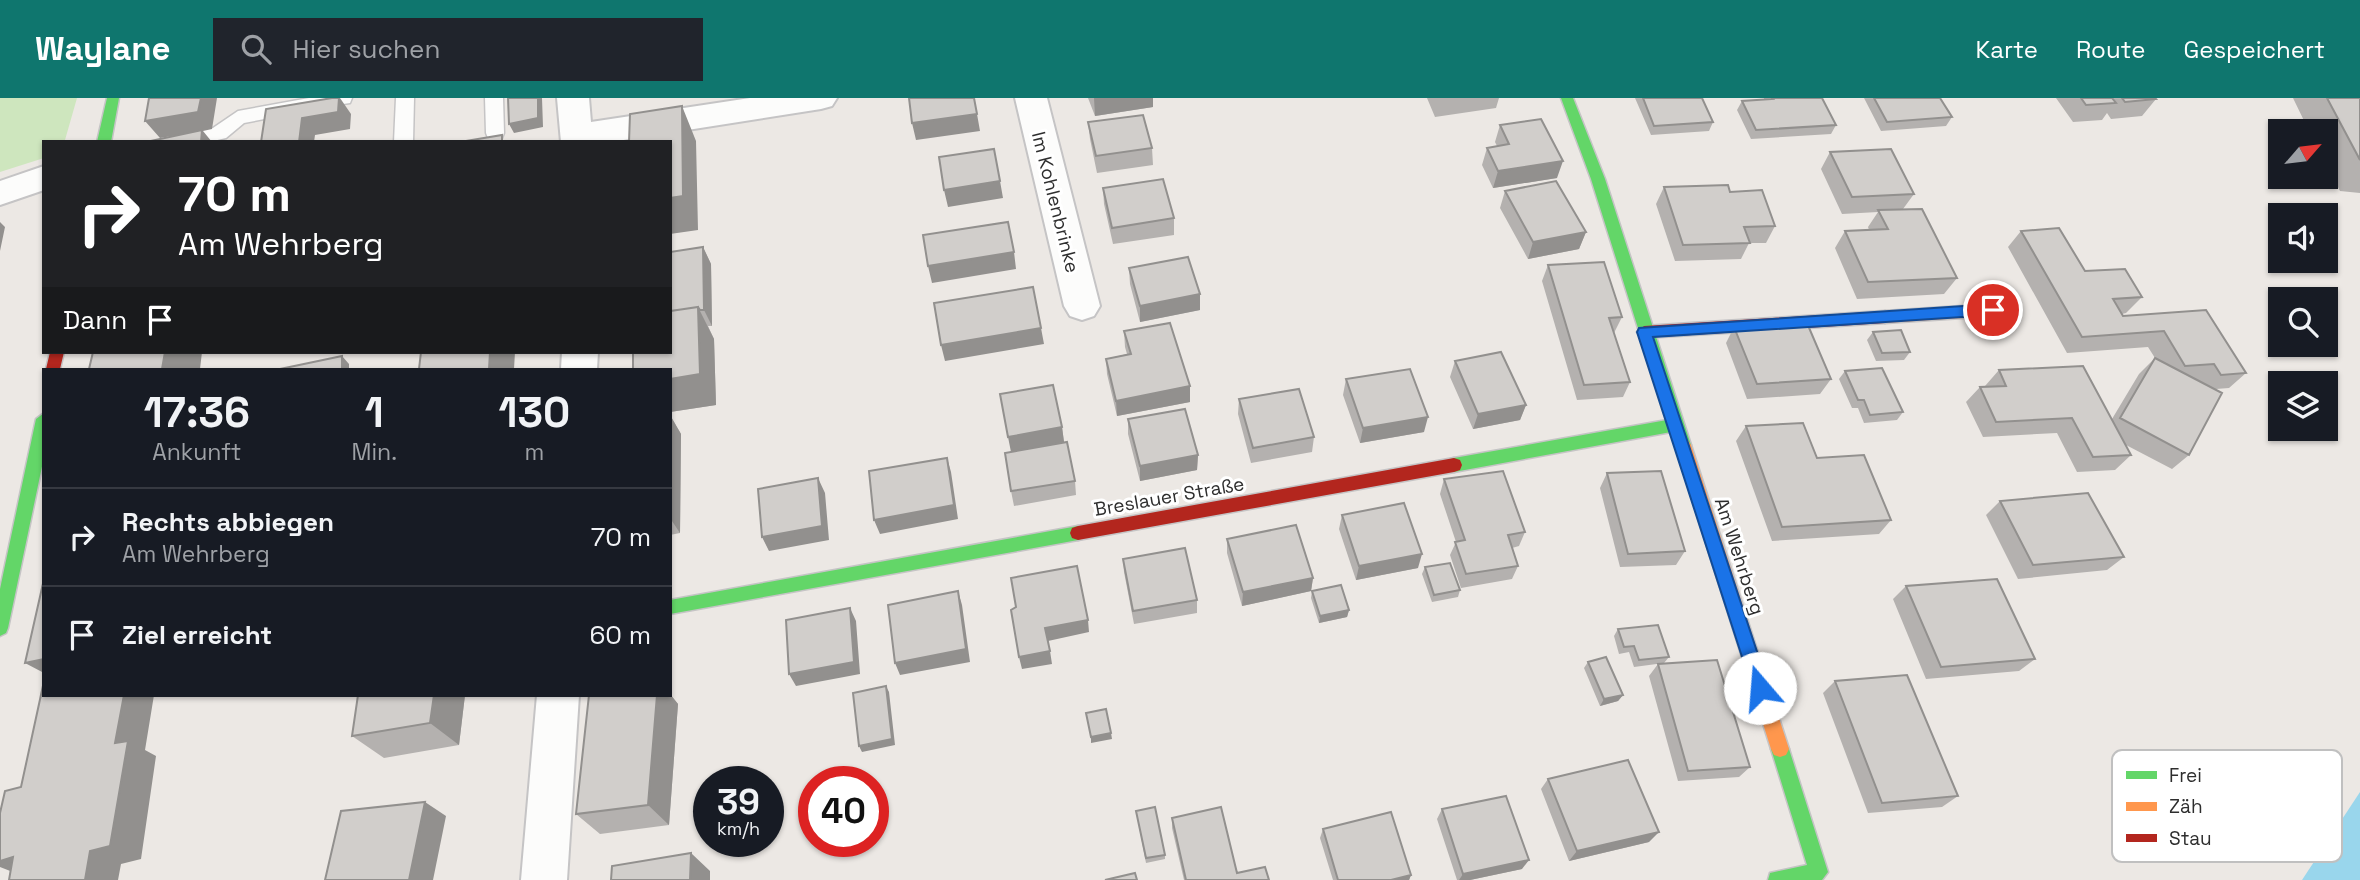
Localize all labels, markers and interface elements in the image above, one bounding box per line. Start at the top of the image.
search box [213,18,703,81]
text: Waylane [35,28,171,70]
icon: search [237,30,275,68]
text: Hier suchen [293,32,440,66]
text: Karte [1976,34,2038,65]
text: Route [2076,34,2145,65]
text: Gespeichert [2183,34,2325,65]
north arrow [2268,119,2338,189]
map controls [2268,119,2338,441]
street label: Im Kohlenbrinke [1026,129,1085,275]
text: 70 m [178,163,291,225]
icon: right [63,168,154,259]
button: sound [2268,203,2338,273]
text: Am Wehrberg [178,224,383,264]
pin [1963,280,2023,340]
button: search [2268,287,2338,357]
icon: arrive [1974,291,2012,329]
icon: arrive [141,301,179,339]
text: Dann [63,303,127,337]
button: layers [2268,371,2338,441]
text: 17:36 [144,386,250,439]
text: 1 [365,386,384,439]
text: 130 [499,386,570,439]
text: Ankunft [152,437,241,467]
text: Min. [352,437,397,467]
text: m [525,437,544,467]
street label: Breslauer Straße [1092,471,1246,522]
street label: Am Wehrberg [1709,494,1770,618]
text: Rechts abbiegen [122,505,334,539]
icon: right [63,518,101,556]
text: 70 m [591,520,651,554]
text: Am Wehrberg [122,539,270,569]
icon: arrive [63,616,101,654]
text: Ziel erreicht [122,618,272,652]
text: 60 m [589,618,651,652]
position arrow [1723,651,1797,725]
legend [2112,750,2342,862]
text: Frei [2169,763,2202,788]
speed limit sign: 40 [798,766,889,857]
text: 39 [717,780,760,824]
text: Zäh [2169,794,2203,819]
text: km/h [717,817,760,840]
text: Stau [2169,826,2212,851]

